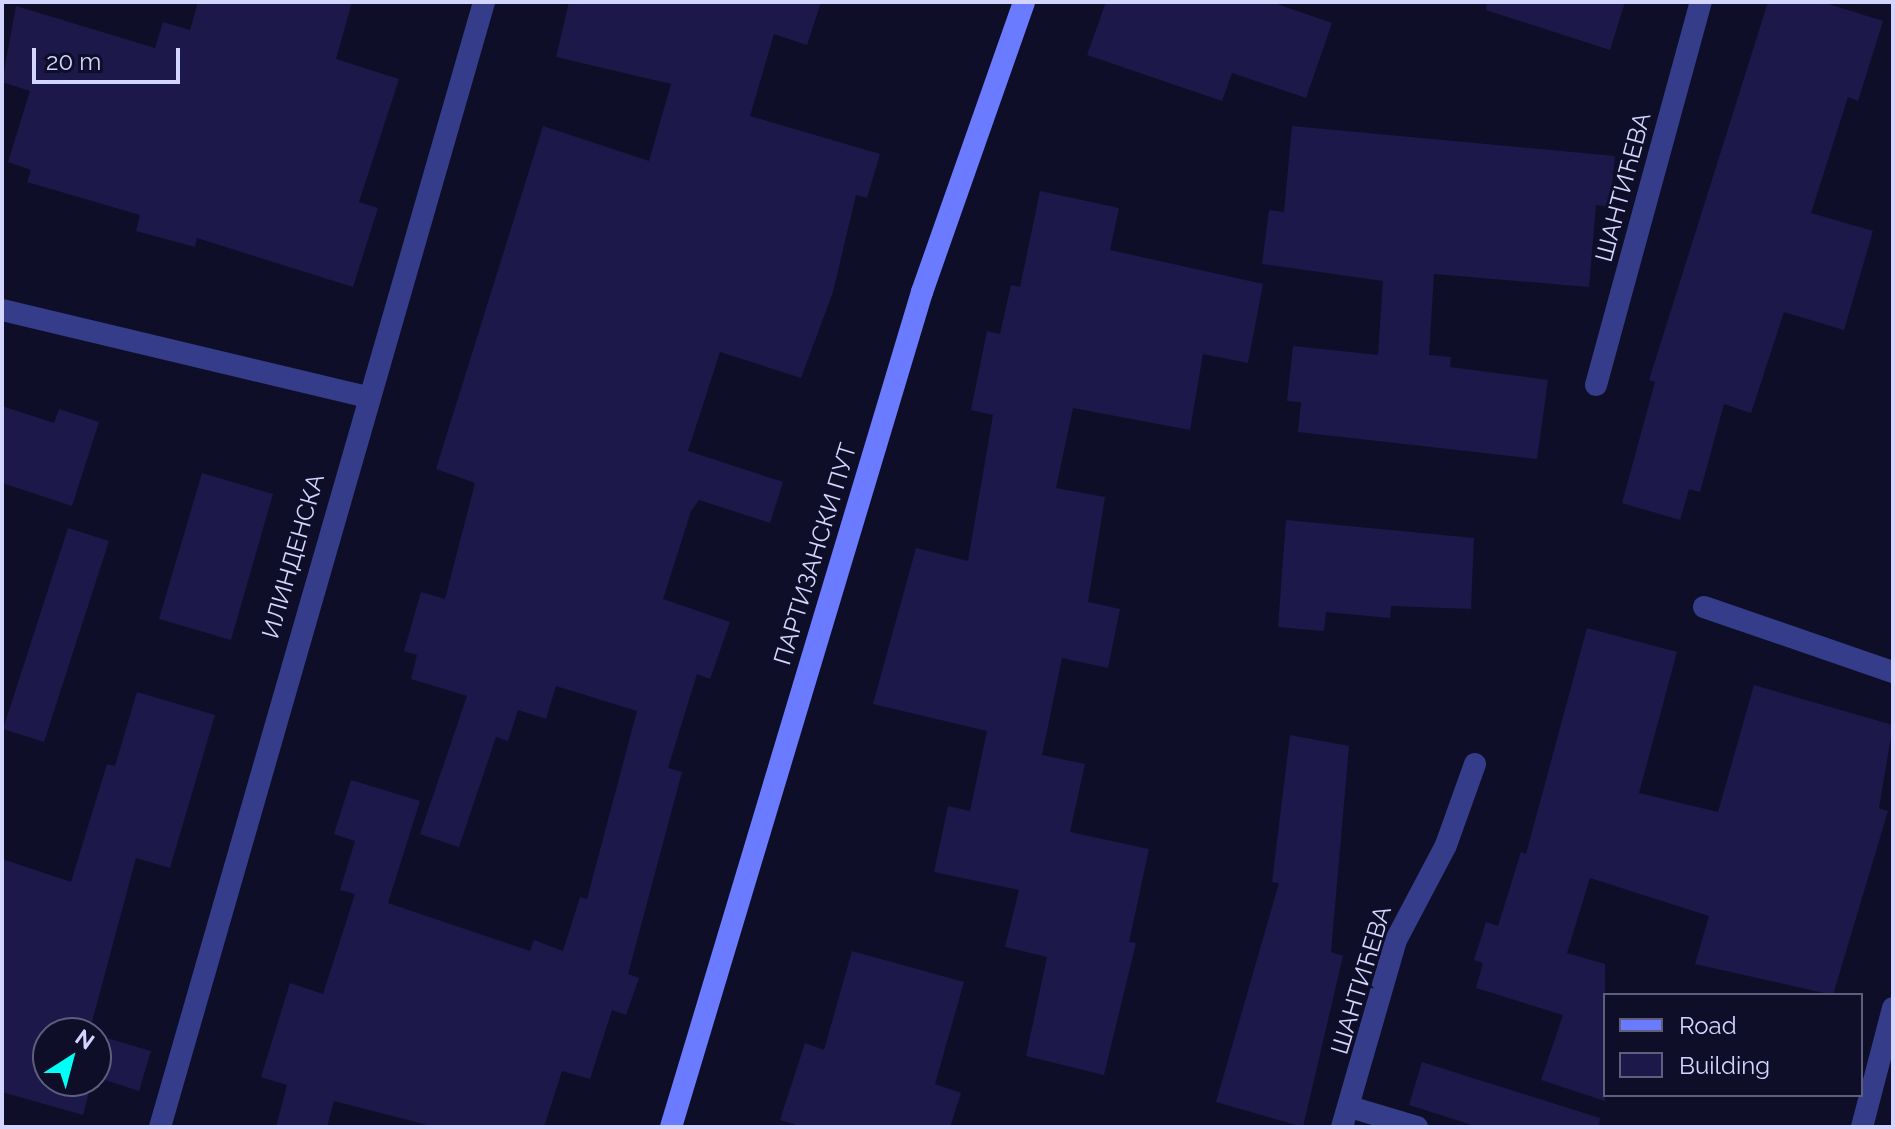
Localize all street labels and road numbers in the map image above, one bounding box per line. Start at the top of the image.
street label: ШАНТИЋЕВА [1589,109,1657,265]
street label: ПАРТИЗАНСКИ ПУТ [768,440,862,668]
street label: ИЛИНДЕНСКА [256,470,330,642]
street label: ШАНТИЋЕВА [1325,902,1397,1058]

